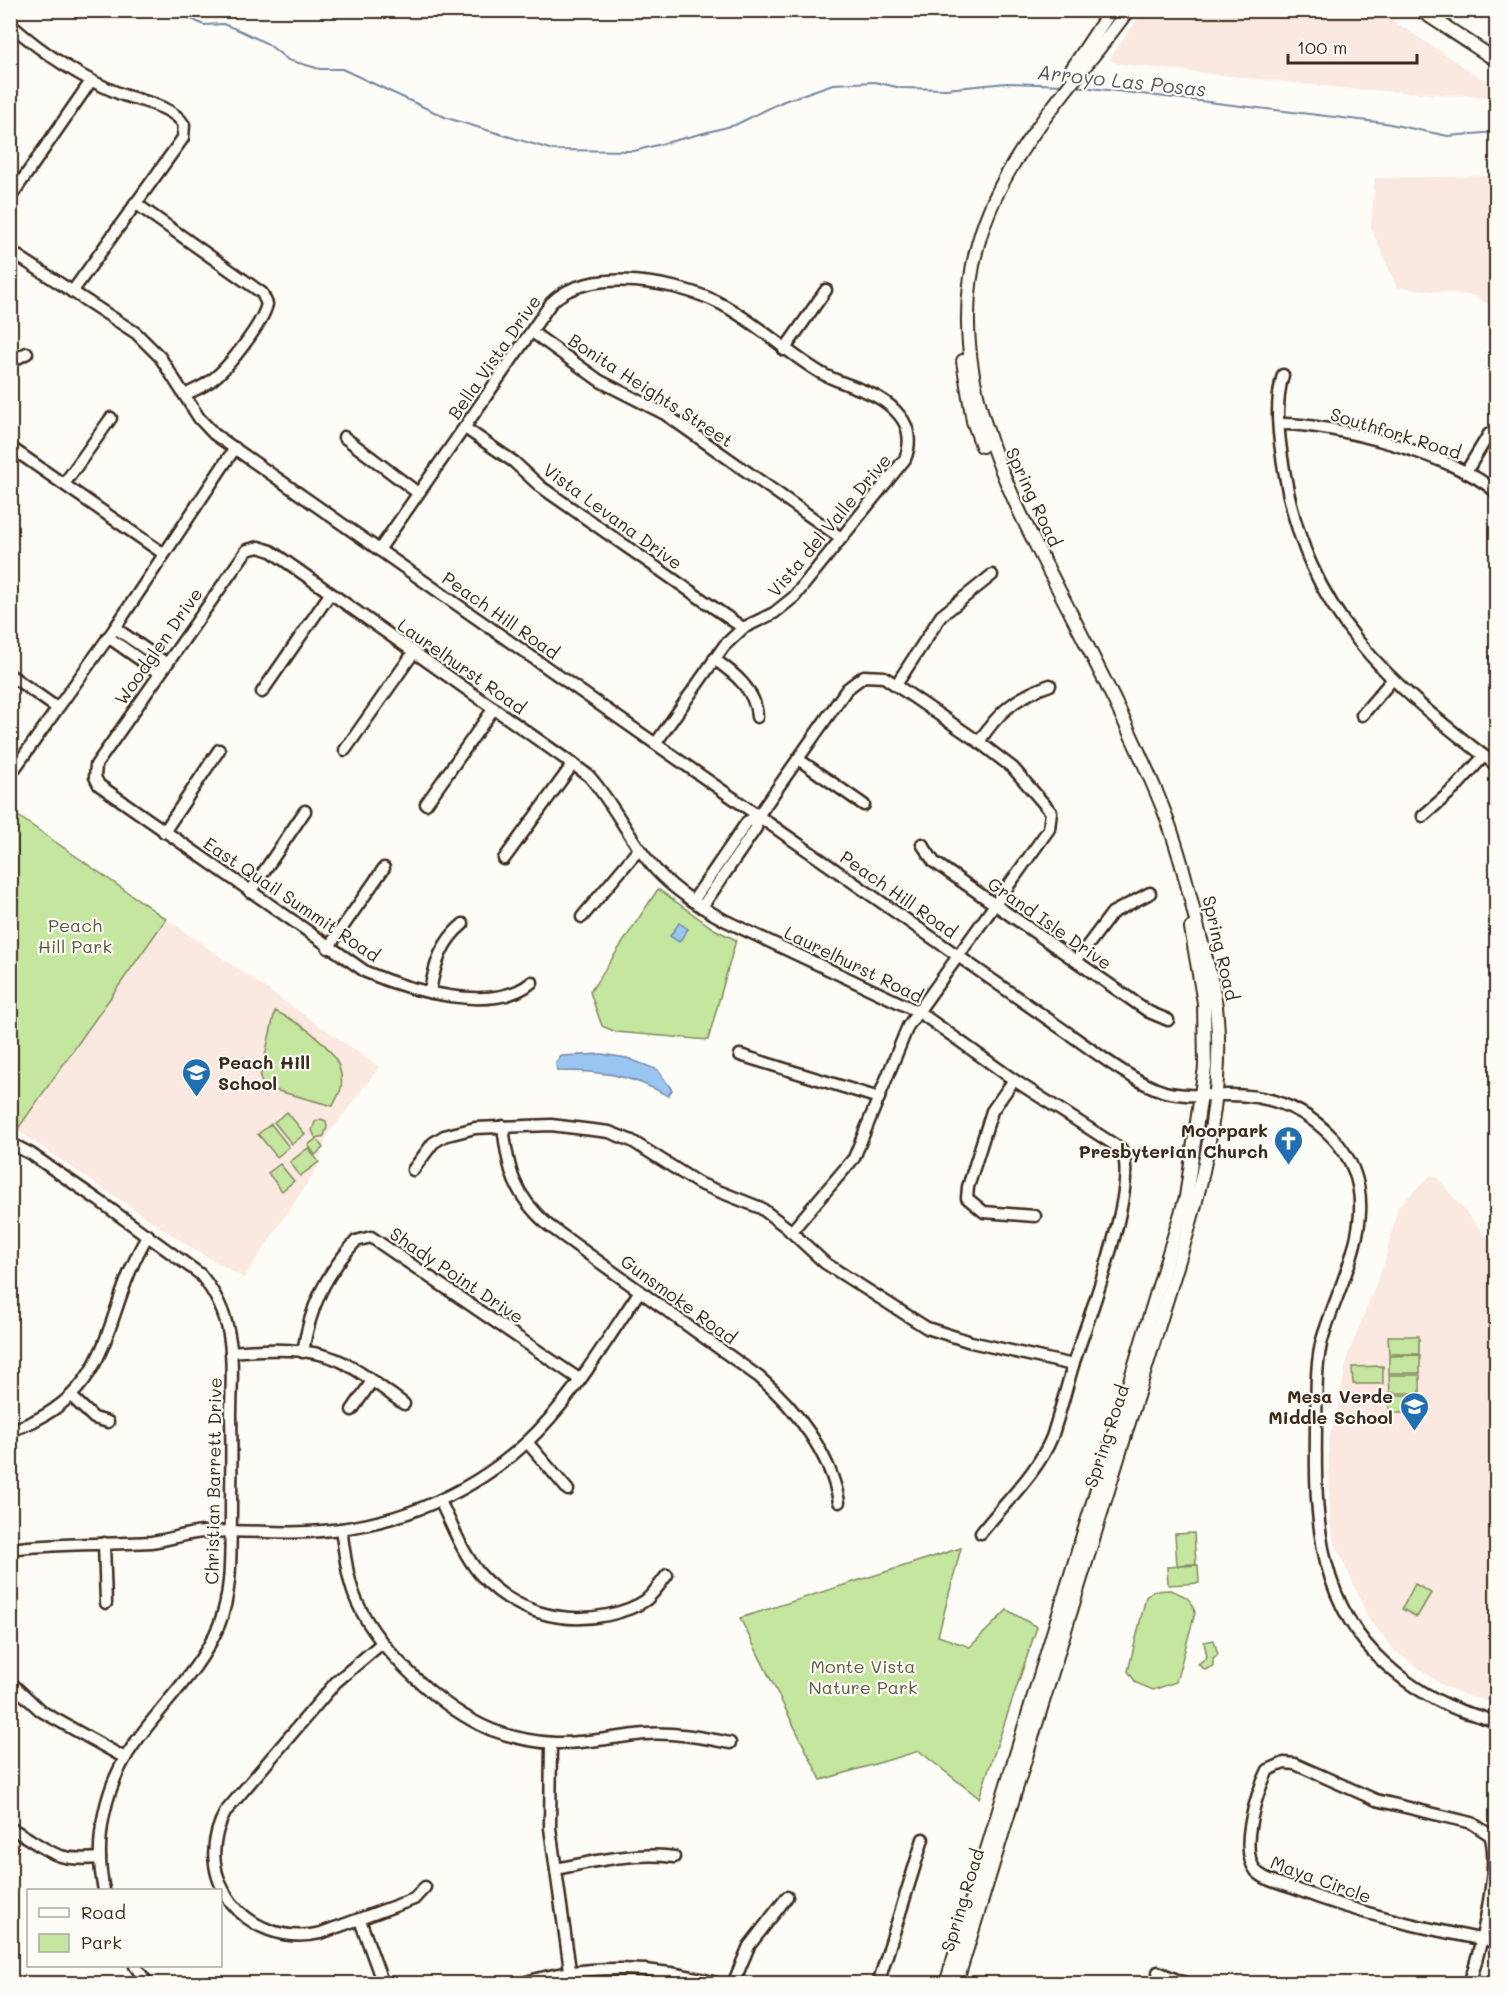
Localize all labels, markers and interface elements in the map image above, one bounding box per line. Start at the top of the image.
scale bar [1288,27,1417,65]
text: 100 m [1297,35,1347,59]
water label: Arroyo Las Posas [1036,58,1208,102]
street label: Bella Vista Drive [442,290,546,424]
street label: Bonita Heights Street [564,328,738,452]
street label: Southfork Road [1328,402,1464,464]
street label: Spring Road [1001,444,1067,550]
street label: Vista del Valle Drive [762,448,896,602]
street label: Vista Levana Drive [539,457,687,575]
street label: Peach Hill Road [438,566,564,664]
street label: Woodglen Drive [109,583,207,709]
street label: Laurelhurst Road [393,613,531,719]
street label: East Quail Summit Road [199,831,385,967]
street label: Peach Hill Road [836,845,962,943]
street label: Grand Isle Drive [983,871,1117,975]
street label: Spring Road [1197,893,1245,1003]
park label: Peach Hill Park [38,913,112,958]
street label: Laurelhurst Road [781,920,927,1008]
place label: Peach Hill School [218,1050,310,1095]
school or university icon: Peach Hill School [181,1056,213,1098]
place label: Moorpark Presbyterian Church [1079,1118,1268,1163]
church icon: Moorpark Presbyterian Church [1273,1124,1305,1166]
street label: Shady Point Drive [385,1221,529,1329]
street label: Gunsmoke Road [616,1249,742,1349]
street label: Christian Barrett Drive [199,1377,227,1585]
street label: Spring Road [1078,1382,1134,1490]
place label: Mesa Verde Middle School [1268,1384,1393,1429]
school or university icon: Mesa Verde Middle School [1398,1390,1430,1432]
park label: Monte Vista Nature Park [808,1654,918,1699]
street label: Spring Road [935,1845,989,1955]
street label: Maya Circle [1267,1850,1375,1908]
legend [27,1889,222,1967]
text: Road [81,1900,126,1924]
text: Park [81,1930,122,1954]

